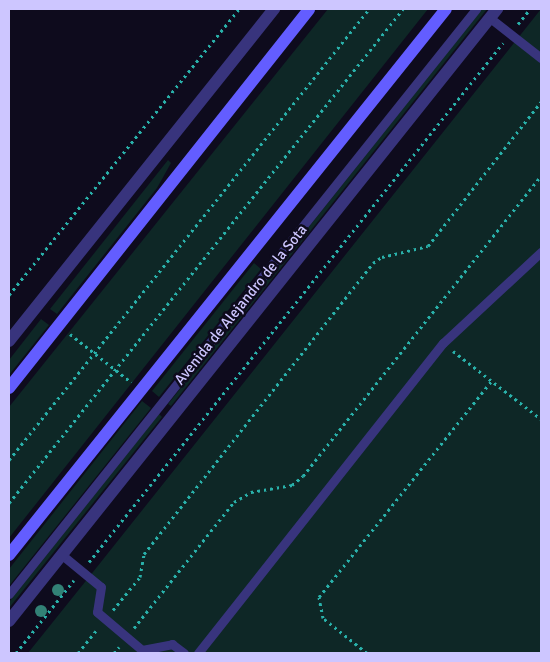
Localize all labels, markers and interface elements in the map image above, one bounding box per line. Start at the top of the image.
street label: Avenida de Alejandro de la Sota [171,221,311,389]

